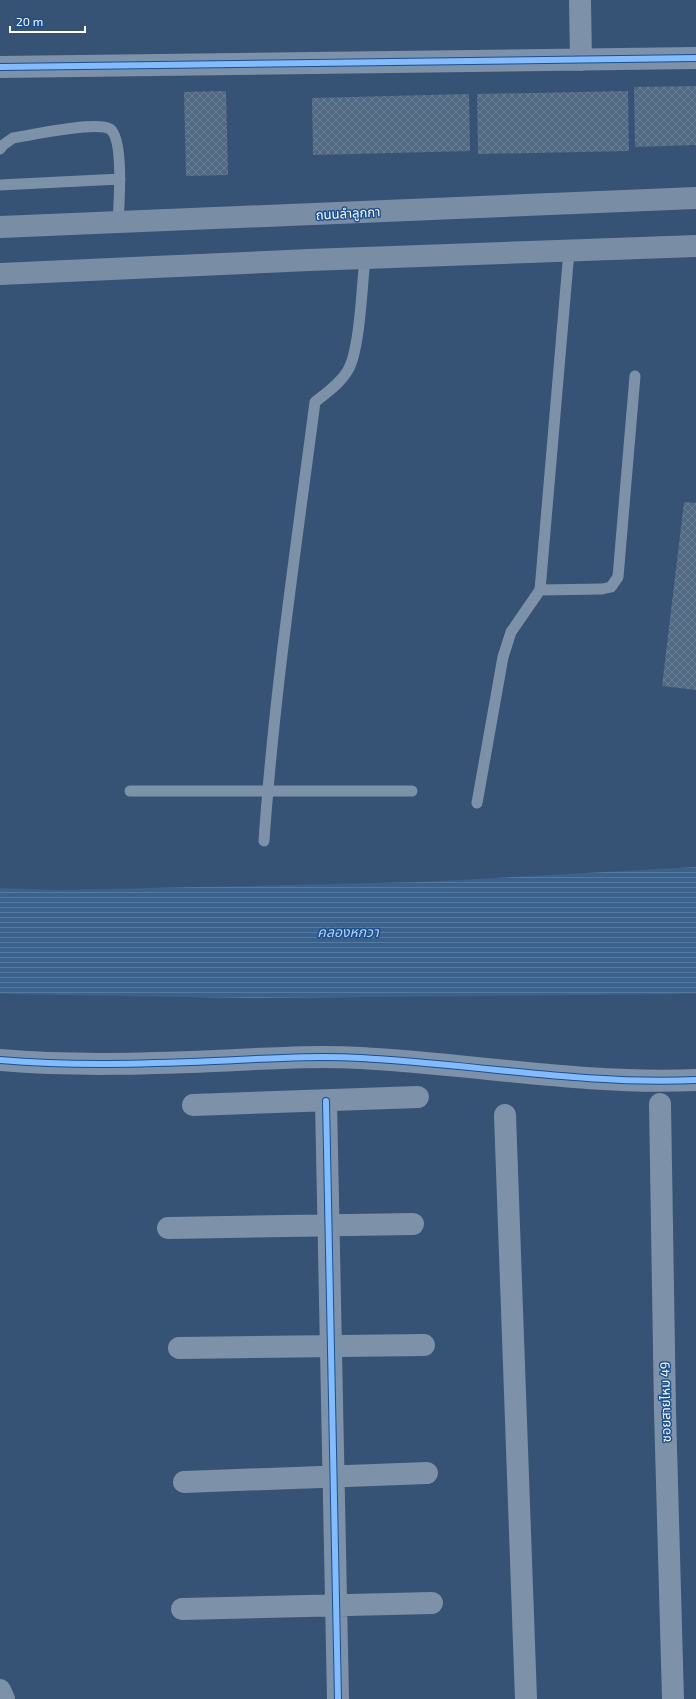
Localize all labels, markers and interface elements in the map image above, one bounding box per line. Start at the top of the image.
scale bar [10,8,85,34]
text: 20 m [16,14,43,28]
street label: ถนนลำลูกกา [315,203,381,223]
water label: คลองหกวา [317,923,380,940]
street label: ซอยสายไหม 49 [656,1361,674,1443]

